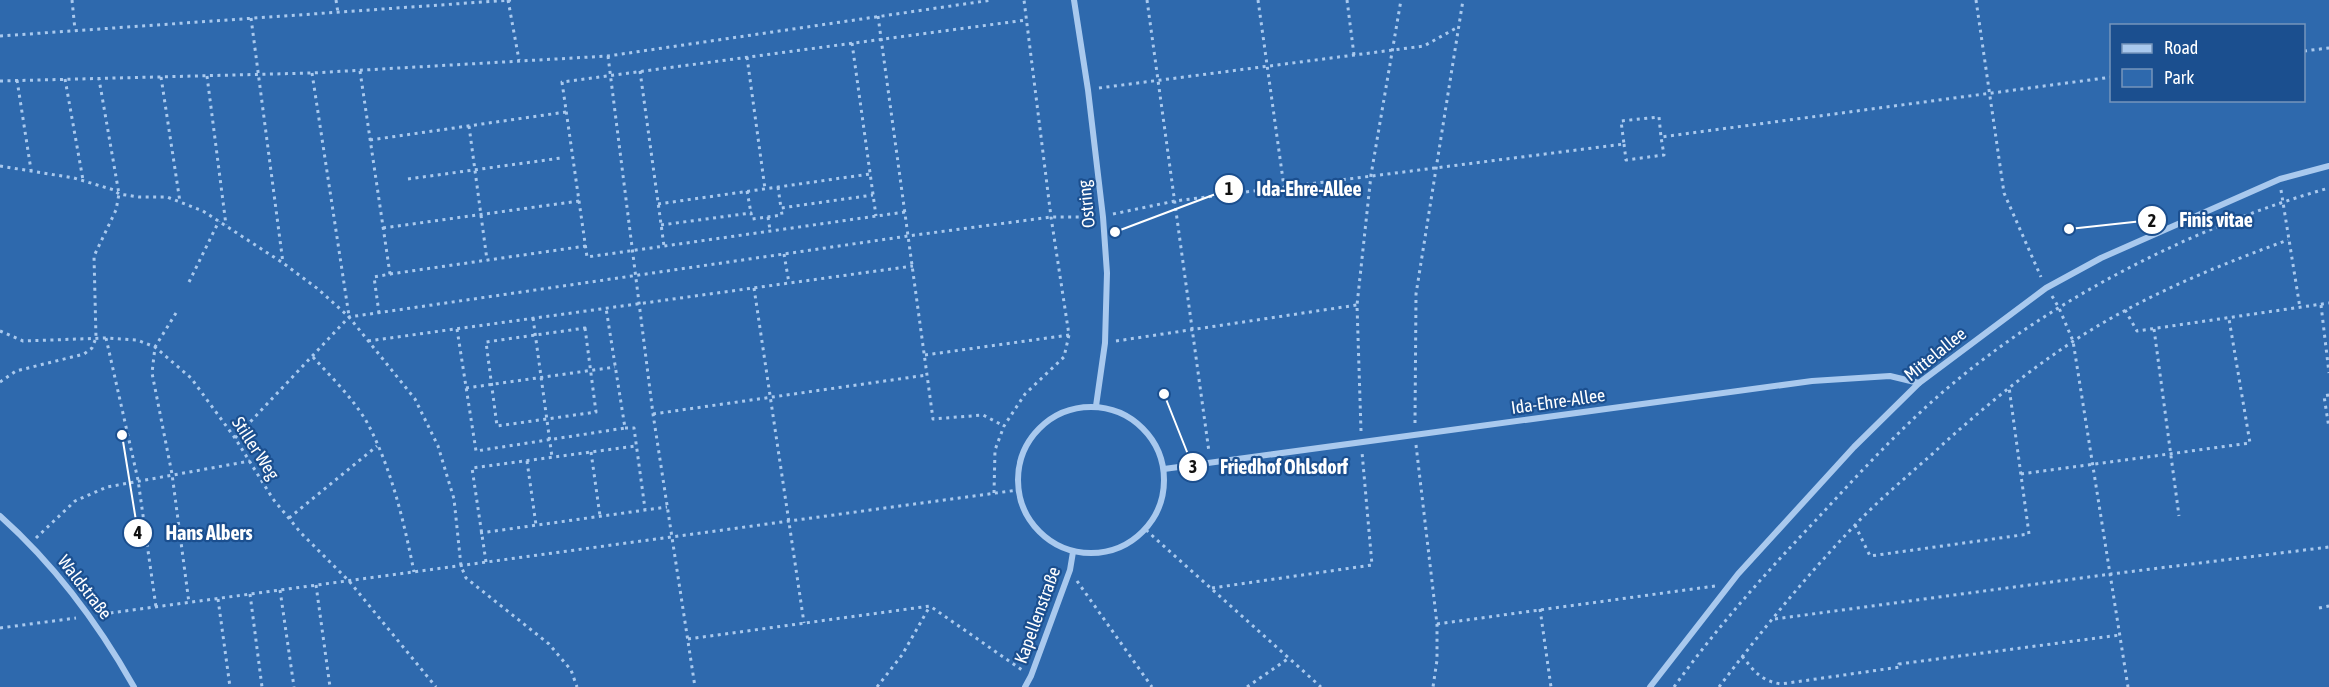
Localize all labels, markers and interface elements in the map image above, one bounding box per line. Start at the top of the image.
legend [2110,24,2305,102]
text: Road [2164,37,2198,58]
text: Park [2164,67,2194,88]
callout: Ida-Ehre-Allee [1214,170,1373,208]
text: Ida-Ehre-Allee [1256,177,1362,200]
text: 1 [1225,178,1233,199]
street label: Ostring [1073,179,1099,229]
callout: Finis vitae [2137,201,2265,239]
text: Finis vitae [2179,208,2253,231]
text: 2 [2148,210,2156,231]
street label: Mittelallee [1900,323,1970,385]
street label: Ida-Ehre-Allee [1510,384,1606,418]
street label: Stiller Weg [228,413,284,484]
callout: Friedhof Ohlsdorf [1178,448,1359,486]
text: Friedhof Ohlsdorf [1220,455,1348,478]
text: 3 [1189,456,1197,477]
callout: Hans Albers [123,514,265,552]
text: Hans Albers [165,521,253,544]
text: 4 [133,522,142,543]
street label: Waldstraße [53,551,117,623]
street label: Kapellenstraße [1010,564,1064,666]

